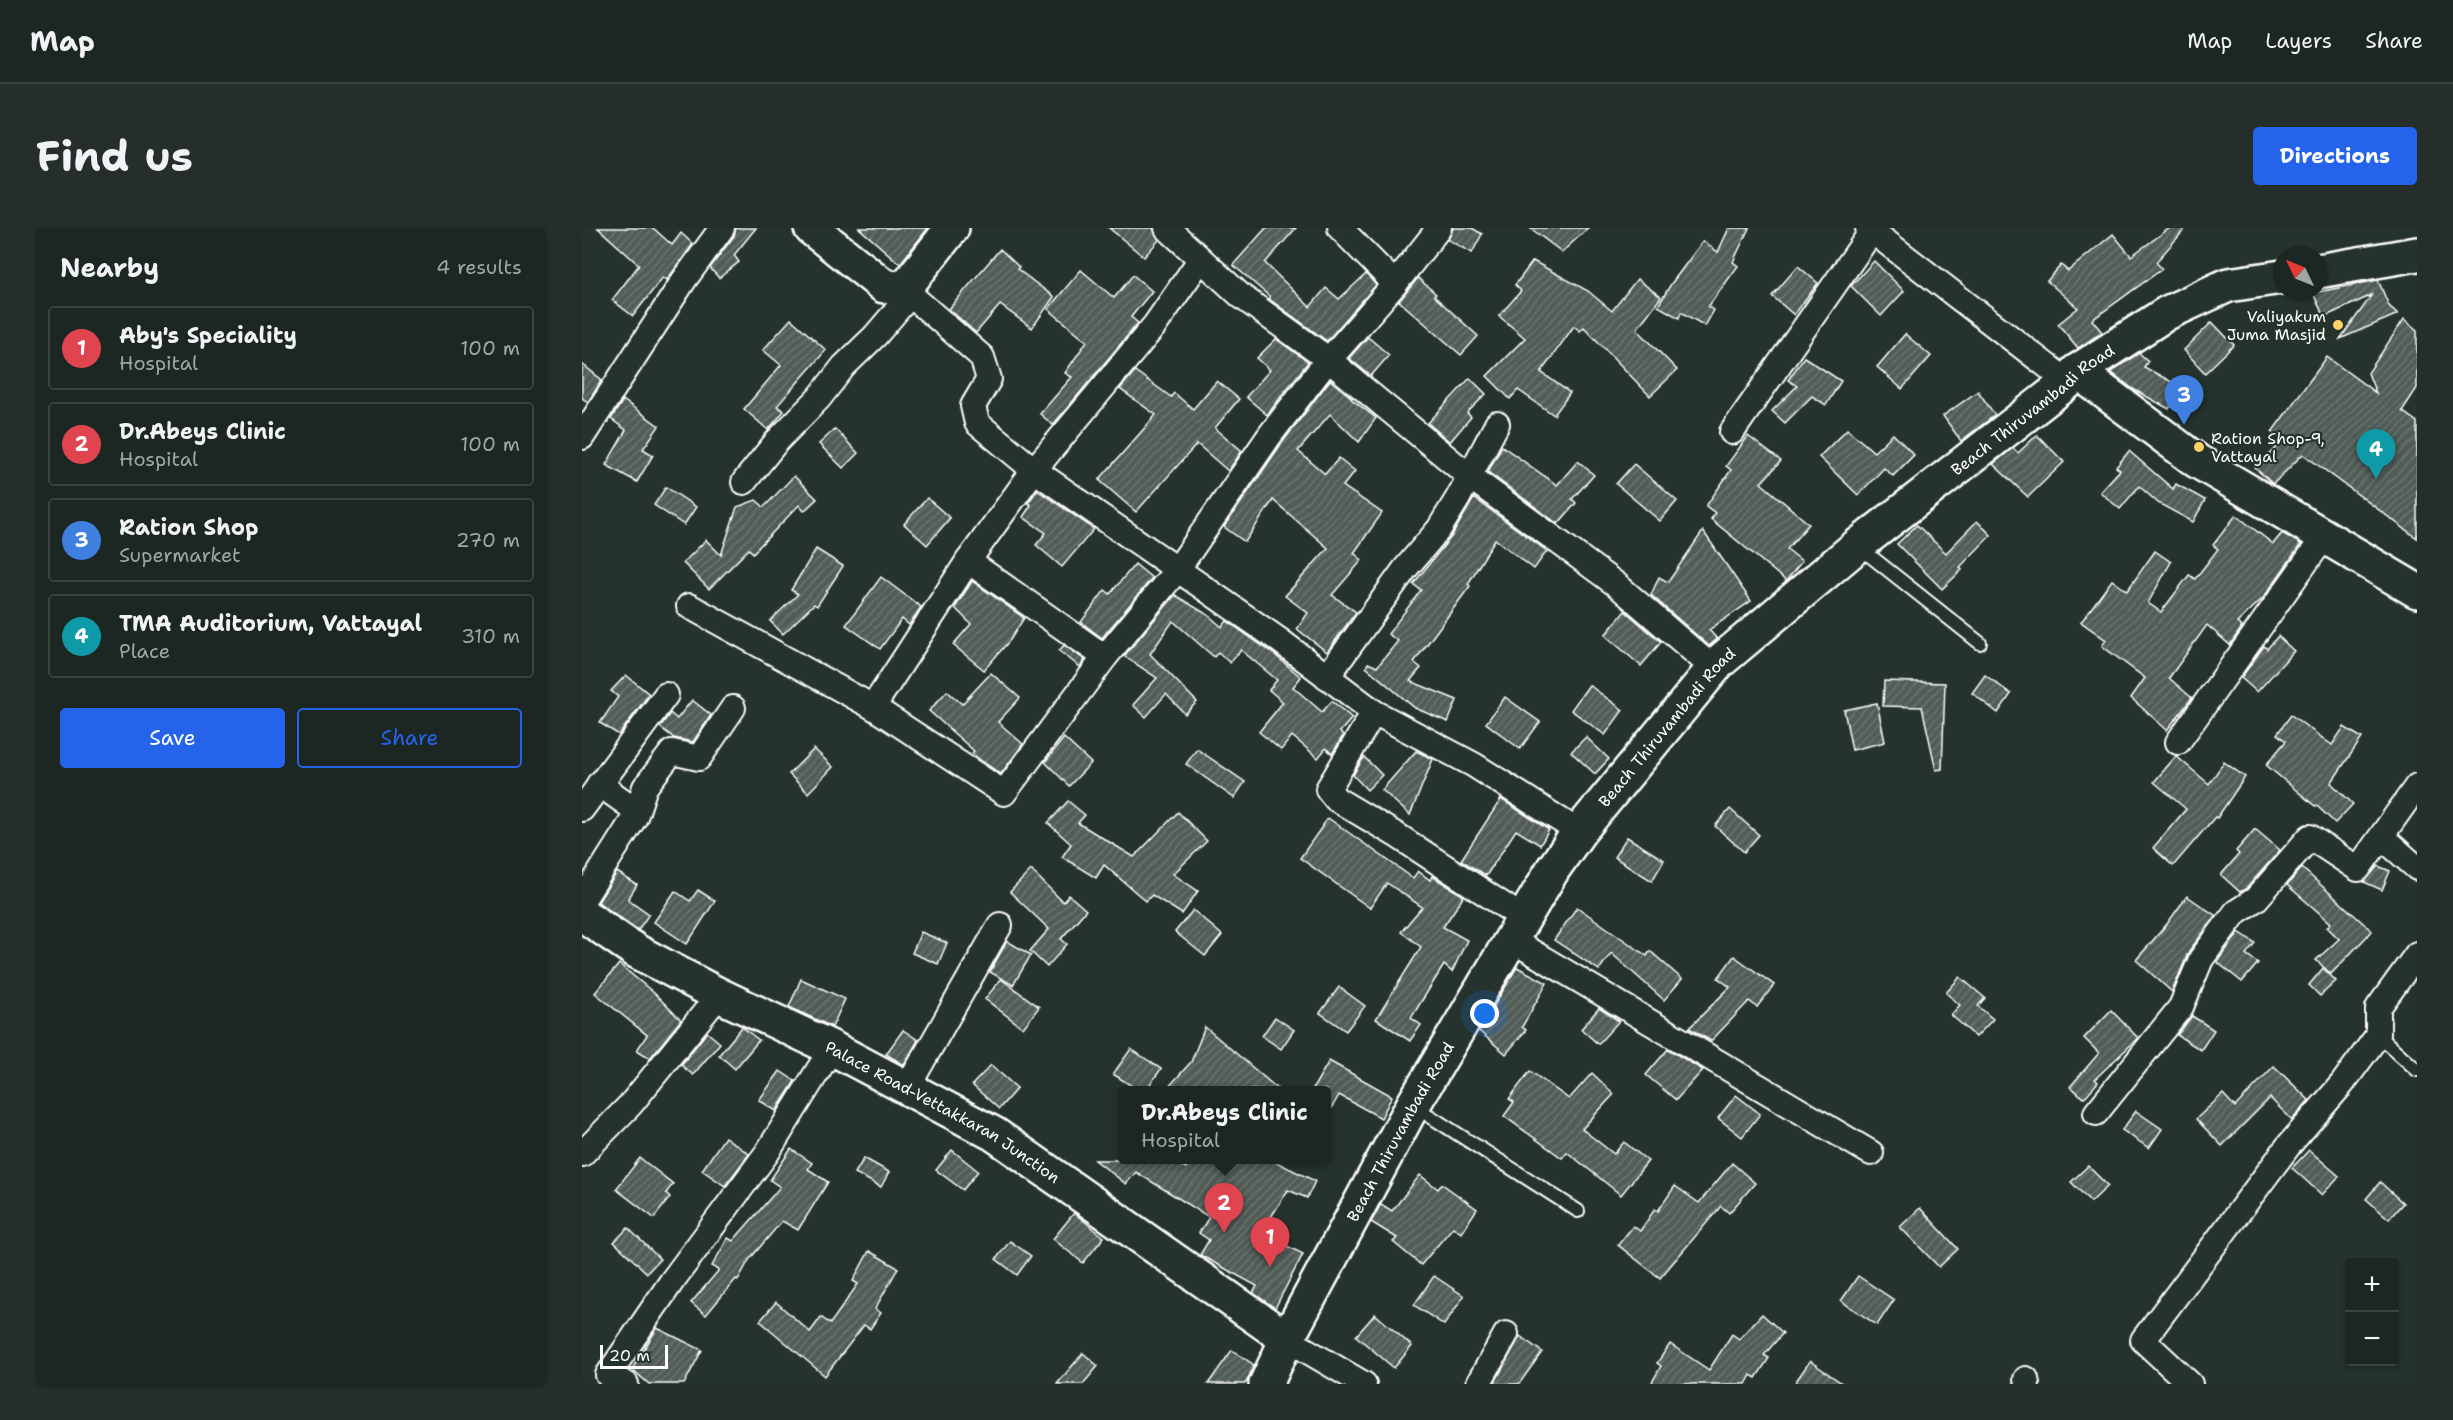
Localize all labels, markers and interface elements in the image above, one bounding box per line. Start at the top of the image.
text: Map [30,22,95,60]
text: Map [2187,27,2232,55]
text: Layers [2265,27,2332,55]
text: Share [2365,27,2423,55]
button: Directions [2253,127,2417,185]
text: Find us [36,128,193,184]
north arrow [2273,246,2327,300]
text: Nearby [60,250,159,285]
text: 4 results [436,254,522,280]
place label: Valiyakum Juma Masjid [2227,306,2326,345]
marker: Valiyakum Juma Masjid [2331,318,2345,332]
text: Aby's Speciality [119,321,297,350]
text: 1 [77,335,86,361]
text: 100 m [460,335,520,361]
street label: Beach Thiruvambadi Road [1947,340,2118,480]
text: Hospital [119,350,198,376]
pin: 3 [2164,376,2204,425]
text: Dr.Abeys Clinic [119,417,286,446]
place label: Ration Shop-9, Vattayal [2211,428,2325,467]
pin: 4 [2356,430,2396,479]
text: 2 [75,431,89,457]
text: 100 m [460,431,520,457]
marker: Ration Shop-9, Vattayal [2192,440,2206,454]
text: Hospital [119,446,198,472]
text: Ration Shop [119,513,258,542]
text: 3 [75,527,89,553]
text: 270 m [456,527,520,553]
text: Supermarket [119,542,241,568]
text: TMA Auditorium, Vattayal [119,609,422,638]
text: 4 [75,623,89,649]
text: 310 m [461,623,520,649]
text: Place [119,638,170,664]
street label: Beach Thiruvambadi Road [1594,643,1740,811]
button: Save [60,708,285,768]
button: Share [297,708,522,768]
your location [1470,999,1499,1028]
street label: Palace Road-Vettakkaran Junction [822,1036,1064,1188]
street label: Beach Thiruvambadi Road [1342,1038,1459,1225]
popup [1118,1086,1331,1164]
text: Dr.Abeys Clinic [1141,1098,1308,1127]
text: Hospital [1141,1127,1220,1153]
pin: 2 [1204,1184,1244,1233]
pin: 1 [1250,1218,1290,1267]
map controls [2345,1258,2399,1366]
button: + [2345,1258,2399,1312]
button: − [2345,1312,2399,1366]
scale bar [600,1342,668,1370]
text: 20 m [609,1345,650,1366]

